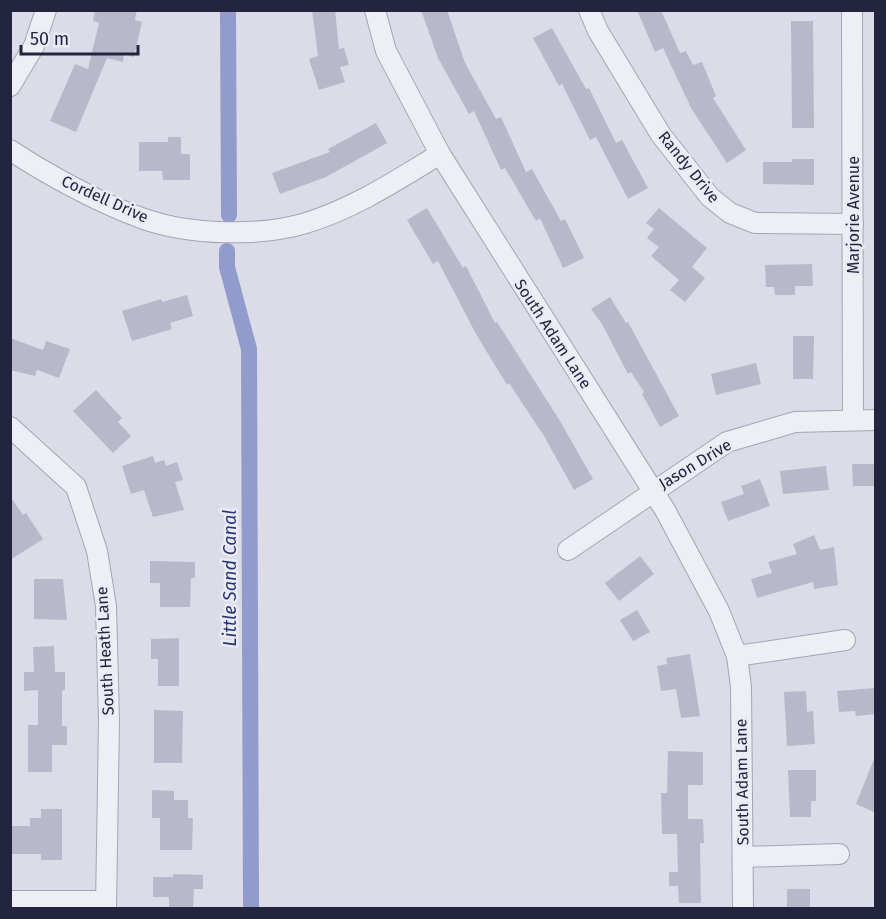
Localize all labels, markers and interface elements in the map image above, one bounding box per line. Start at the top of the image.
scale bar [21,18,138,56]
text: 50 m [30,28,69,50]
street label: Randy Drive [654,127,724,207]
street label: Marjorie Avenue [844,156,863,274]
street label: Cordell Drive [59,171,151,227]
street label: South Adam Lane [511,276,595,392]
street label: Jason Drive [655,435,735,493]
water label: Little Sand Canal [219,510,241,646]
street label: South Heath Lane [92,586,118,716]
street label: South Adam Lane [731,718,753,846]

